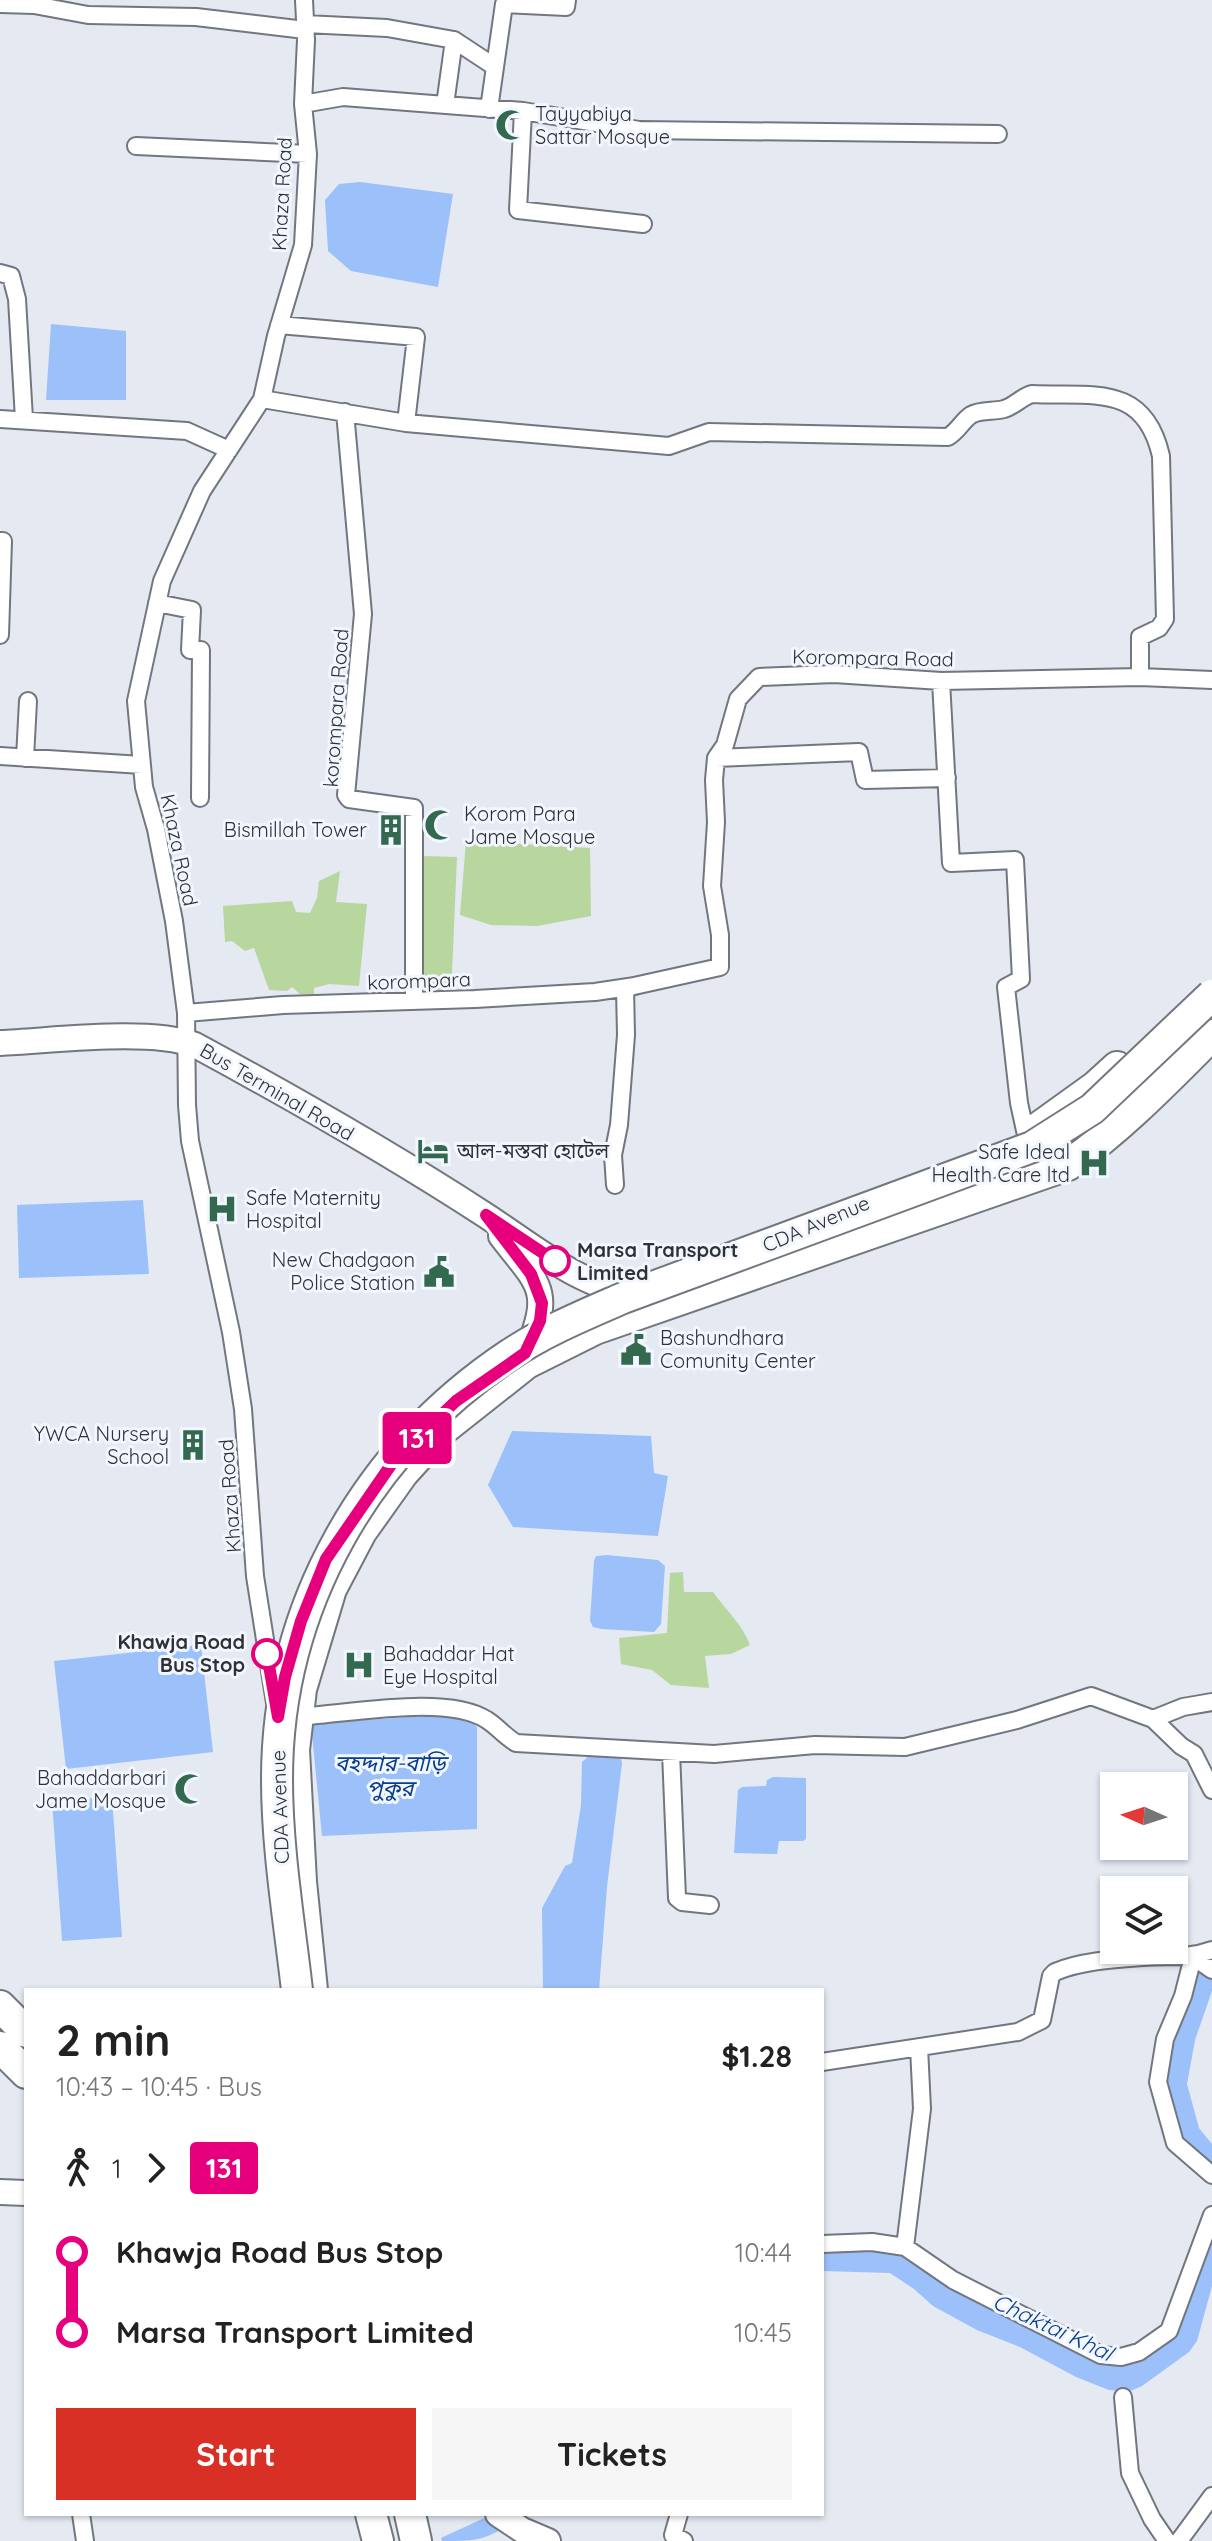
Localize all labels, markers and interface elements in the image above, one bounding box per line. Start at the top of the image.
place label: Tayyabiya Sattar Mosque [535,101,670,149]
mosque icon: Tayyabiya Sattar Mosque [494,108,528,142]
street label: Khaza Road [266,137,297,251]
street label: korompara Road [317,628,354,788]
street label: Korompara Road [792,644,954,671]
street label: Khaza Road [155,792,204,908]
place label: Korom Para Jame Mosque [464,801,595,849]
mosque icon: Korom Para Jame Mosque [423,808,457,842]
building icon: Bismillah Tower [374,813,408,847]
place label: Bismillah Tower [224,817,367,842]
street label: korompara [367,966,471,995]
street label: Bus Terminal Road [196,1037,359,1146]
hotel icon: আল-মস্তবা হোটেল [416,1134,450,1168]
place label: আল-মস্তবা হোটেল [456,1138,610,1163]
place label: Safe Ideal Health Care ltd [931,1139,1070,1187]
hospital icon: Safe Ideal Health Care ltd [1077,1146,1111,1180]
place label: Safe Maternity Hospital [246,1185,381,1233]
street label: CDA Avenue [758,1190,873,1257]
hospital icon: Safe Maternity Hospital [205,1192,239,1226]
place label: Marsa Transport Limited [577,1237,738,1285]
marker: Marsa Transport Limited [540,1246,570,1276]
place label: New Chadgaon Police Station [272,1247,415,1295]
public building icon: New Chadgaon Police Station [422,1255,456,1289]
place label: Bashundhara Comunity Center [660,1325,816,1373]
public building icon: Bashundhara Comunity Center [619,1333,653,1367]
line badge: 131 [371,1412,463,1464]
text: 131 [399,1420,435,1455]
place label: YWCA Nursery School [34,1421,169,1469]
building icon: YWCA Nursery School [176,1428,210,1462]
street label: Khaza Road [213,1438,246,1554]
place label: Khawja Road Bus Stop [117,1629,245,1677]
marker: Khawja Road Bus Stop [252,1639,282,1669]
place label: Bahaddar Hat Eye Hospital [383,1641,515,1689]
hospital icon: Bahaddar Hat Eye Hospital [342,1648,376,1682]
water label: বহদ্দার-বাড়ি পুকুর [335,1749,450,1802]
street label: CDA Avenue [265,1750,294,1864]
place label: Bahaddarbari Jame Mosque [35,1765,166,1813]
mosque icon: Bahaddarbari Jame Mosque [173,1772,207,1806]
north arrow [1100,1772,1188,1860]
map controls [1100,1772,1188,1964]
button: layers [1100,1876,1188,1964]
text: 2 min [56,2012,171,2067]
text: $1.28 [721,2037,792,2075]
text: 10:43 – 10:45 · Bus [56,2070,262,2103]
icon: walk [56,2146,100,2190]
icon: forward [134,2146,178,2190]
text: 131 [206,2150,242,2185]
text: 1 [112,2152,122,2185]
text: Khawja Road Bus Stop [116,2233,443,2271]
text: 10:44 [735,2236,792,2269]
water label: Chaktai Khal [989,2287,1120,2368]
text: Marsa Transport Limited [116,2313,474,2351]
text: 10:45 [734,2316,792,2349]
button: Start [56,2408,416,2500]
button: Tickets [432,2408,792,2500]

